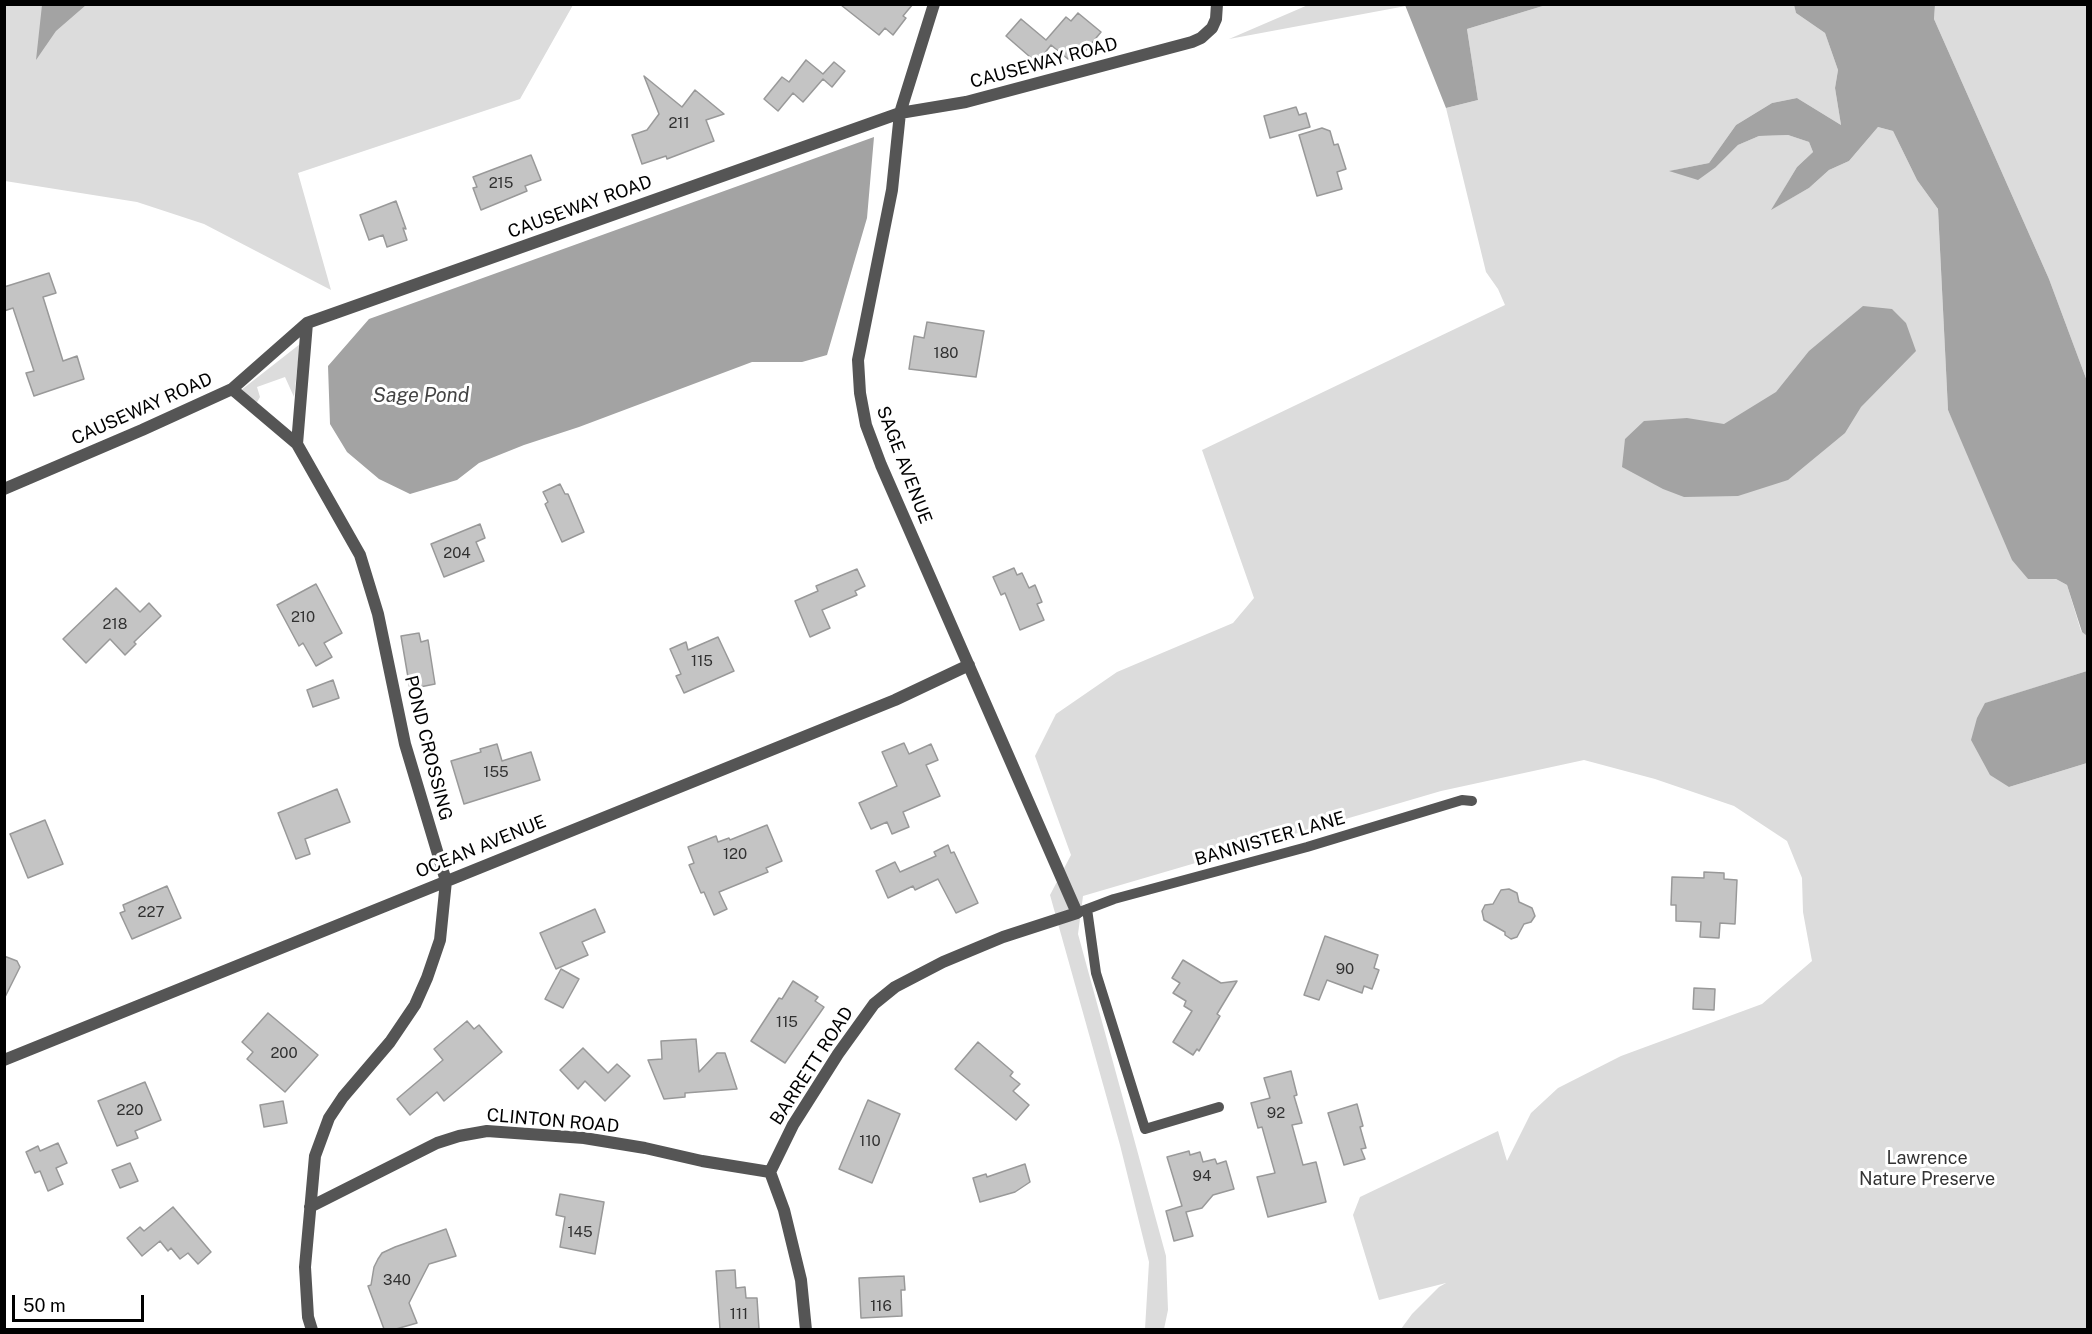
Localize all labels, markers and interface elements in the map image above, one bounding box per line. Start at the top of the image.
street label: CAUSEWAY ROAD [968,33,1120,93]
house number: 211 [668,114,690,132]
street label: CAUSEWAY ROAD [505,171,655,243]
house number: 215 [489,174,513,192]
house number: 180 [934,344,958,362]
street label: CAUSEWAY ROAD [68,368,216,450]
water label: Sage Pond [373,384,469,408]
street label: SAGE AVENUE [872,403,936,527]
house number: 204 [443,544,471,562]
house number: 210 [291,608,315,626]
house number: 218 [103,615,127,633]
house number: 115 [691,652,713,670]
street label: POND CROSSING [400,673,456,823]
house number: 155 [483,763,509,781]
street label: BANNISTER LANE [1192,807,1348,871]
street label: OCEAN AVENUE [413,811,549,883]
house number: 120 [723,845,747,863]
house number: 227 [138,903,164,921]
house number: 90 [1336,960,1354,978]
street label: BARRETT ROAD [766,1003,858,1129]
house number: 115 [776,1013,798,1031]
house number: 200 [270,1044,298,1062]
house number: 220 [116,1101,144,1119]
street label: CLINTON ROAD [486,1104,620,1138]
house number: 92 [1267,1104,1285,1122]
house number: 110 [859,1132,881,1150]
park label: Lawrence Nature Preserve [1859,1147,1995,1190]
house number: 94 [1193,1167,1211,1185]
house number: 145 [567,1223,593,1241]
house number: 340 [383,1271,411,1289]
scale bar [15,1283,147,1321]
text: 50 m [23,1295,66,1316]
house number: 116 [870,1297,892,1315]
house number: 111 [730,1305,748,1323]

